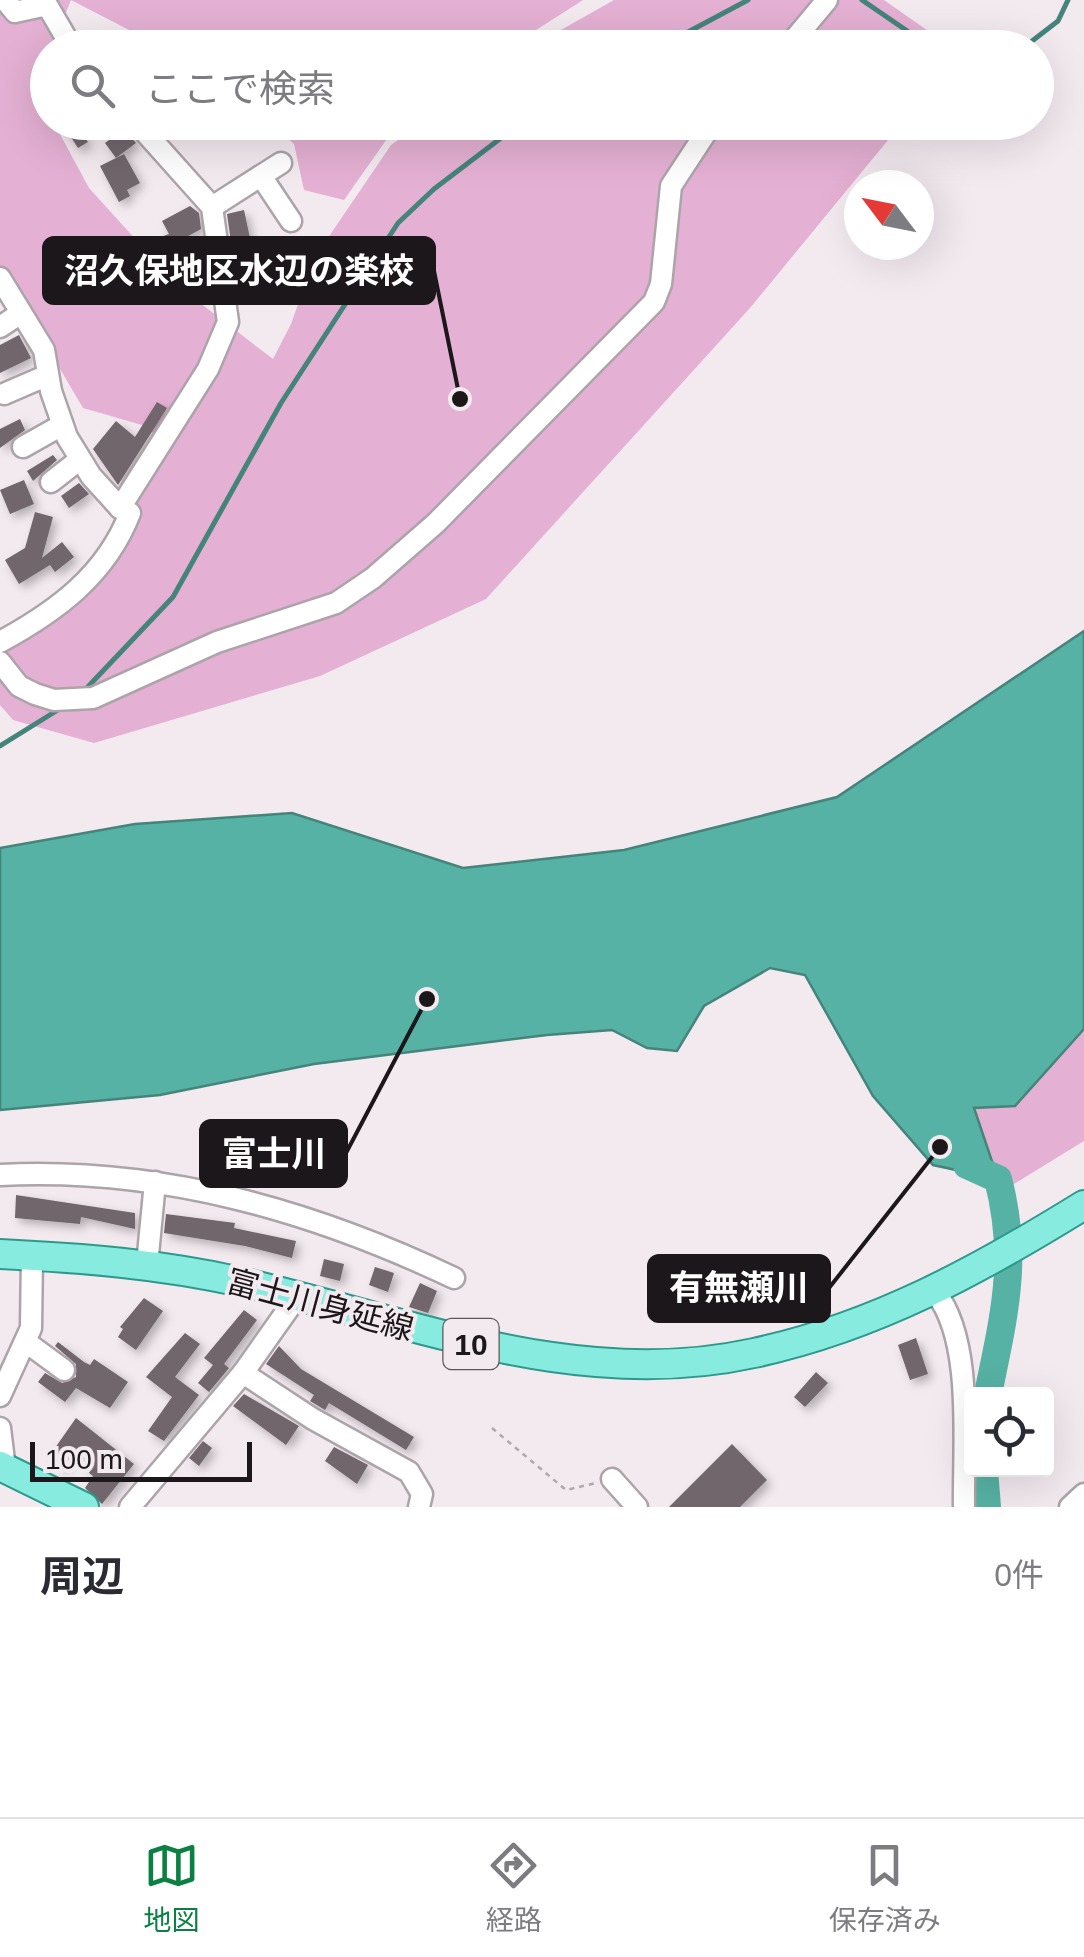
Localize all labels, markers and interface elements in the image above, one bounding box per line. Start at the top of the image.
search box [30,30,1054,140]
icon: search [65,58,120,113]
text: ここで検索 [145,68,335,110]
north arrow [844,170,934,260]
callout: 沼久保地区水辺の楽校 [44,238,434,303]
text: 沼久保地区水辺の楽校 [64,251,414,290]
callout: 富士川 [201,1121,346,1186]
text: 富士川 [221,1134,327,1173]
callout: 有無瀬川 [649,1256,829,1321]
street label: 富士川身延線 [223,1263,417,1347]
text: 有無瀬川 [669,1268,809,1307]
road number: 10 [444,1319,498,1369]
map controls [964,1387,1054,1477]
button: locate [964,1387,1054,1477]
scale bar [30,1437,252,1482]
text: 100 m [45,1444,123,1475]
text: 周辺 [40,1553,124,1600]
text: 0件 [994,1557,1044,1593]
tab: 地図 [143,1838,199,1938]
tab: 経路 [486,1838,542,1938]
tab: 保存済み [829,1838,941,1938]

